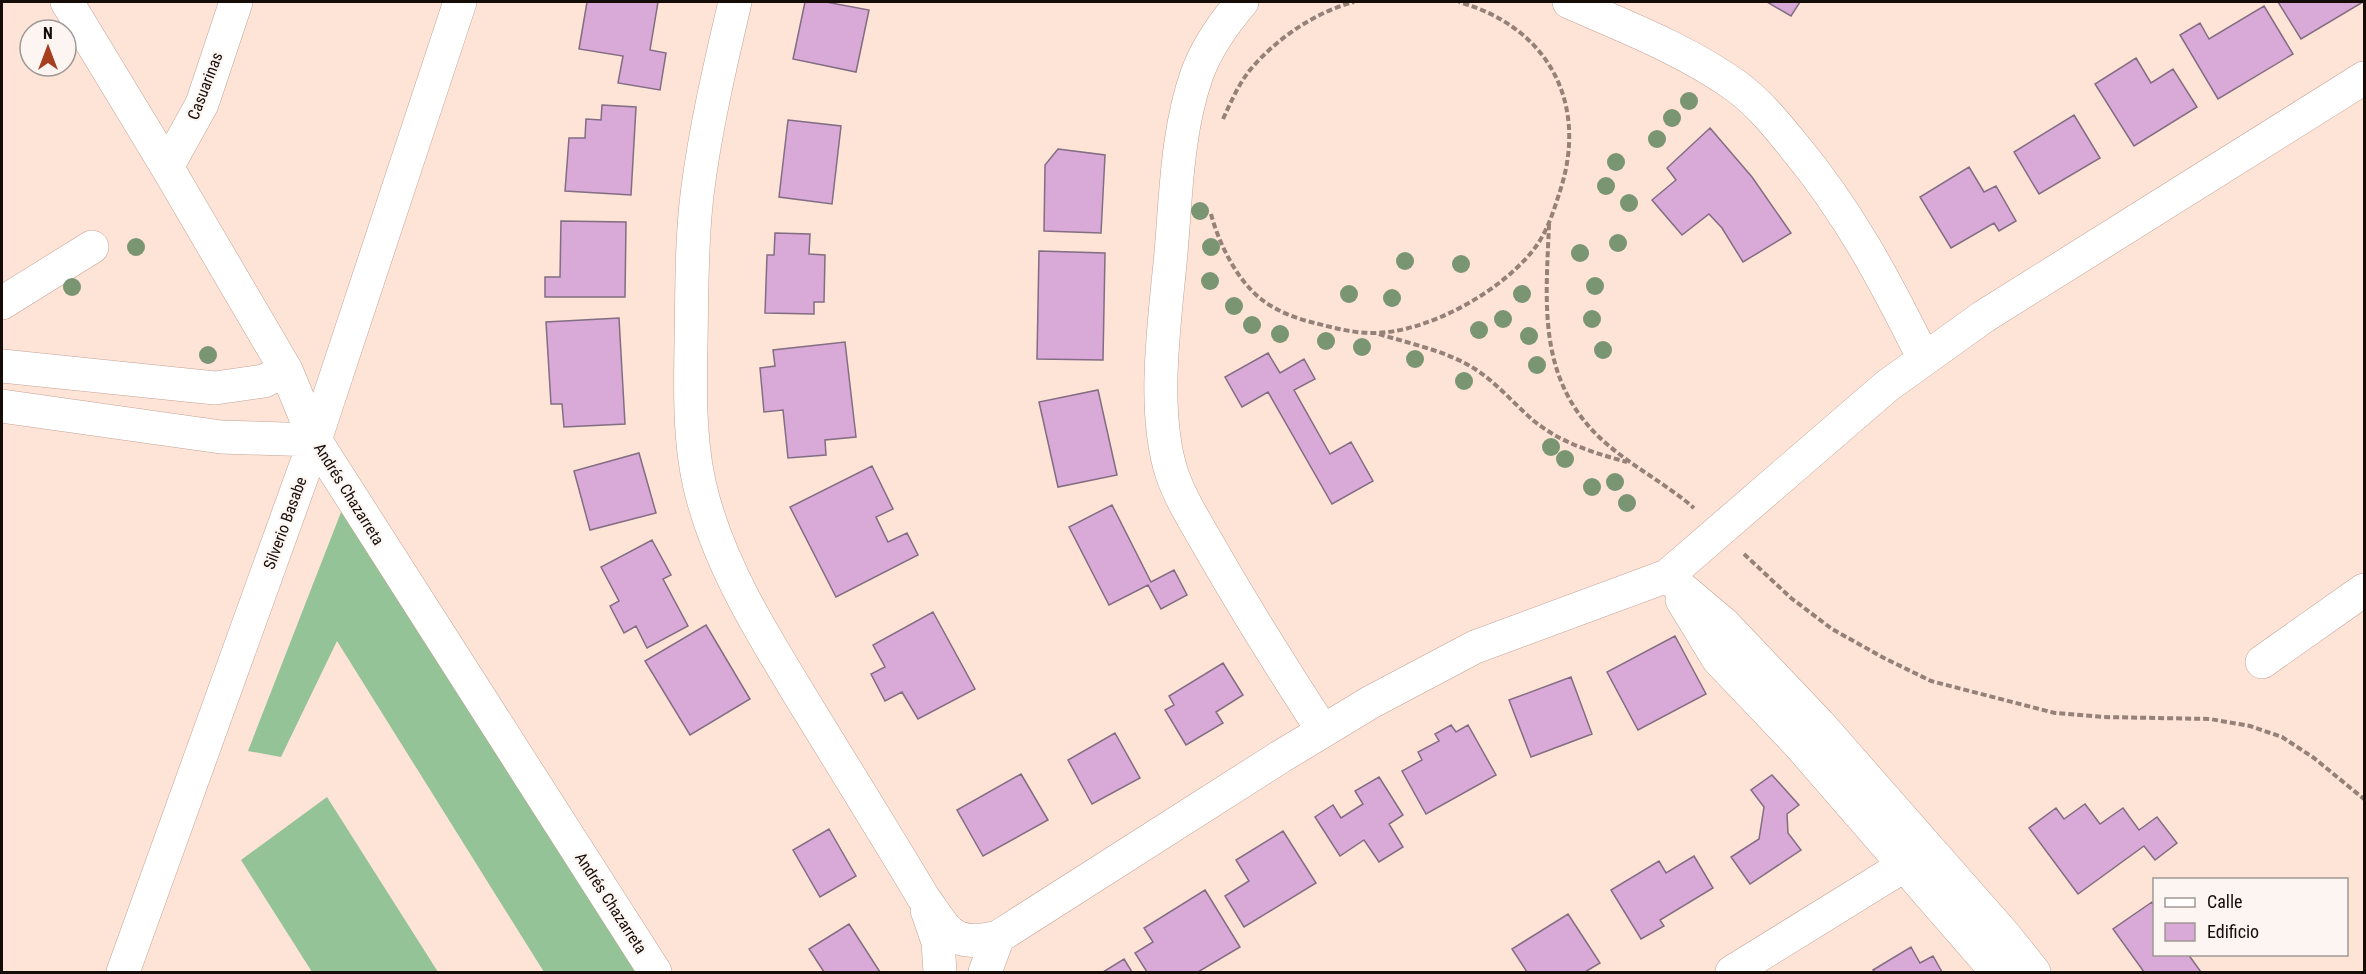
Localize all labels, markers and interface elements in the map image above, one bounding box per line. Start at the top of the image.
north arrow [18,18,78,78]
text: N [43,24,53,43]
street label: Casuarinas [183,50,227,122]
street label: Andrés Chazarreta [310,439,388,549]
street label: Silverio Basabe [260,474,310,572]
street label: Andrés Chazarreta [571,849,651,957]
legend [2153,878,2348,956]
text: Calle [2207,891,2243,912]
text: Edificio [2207,921,2259,942]

